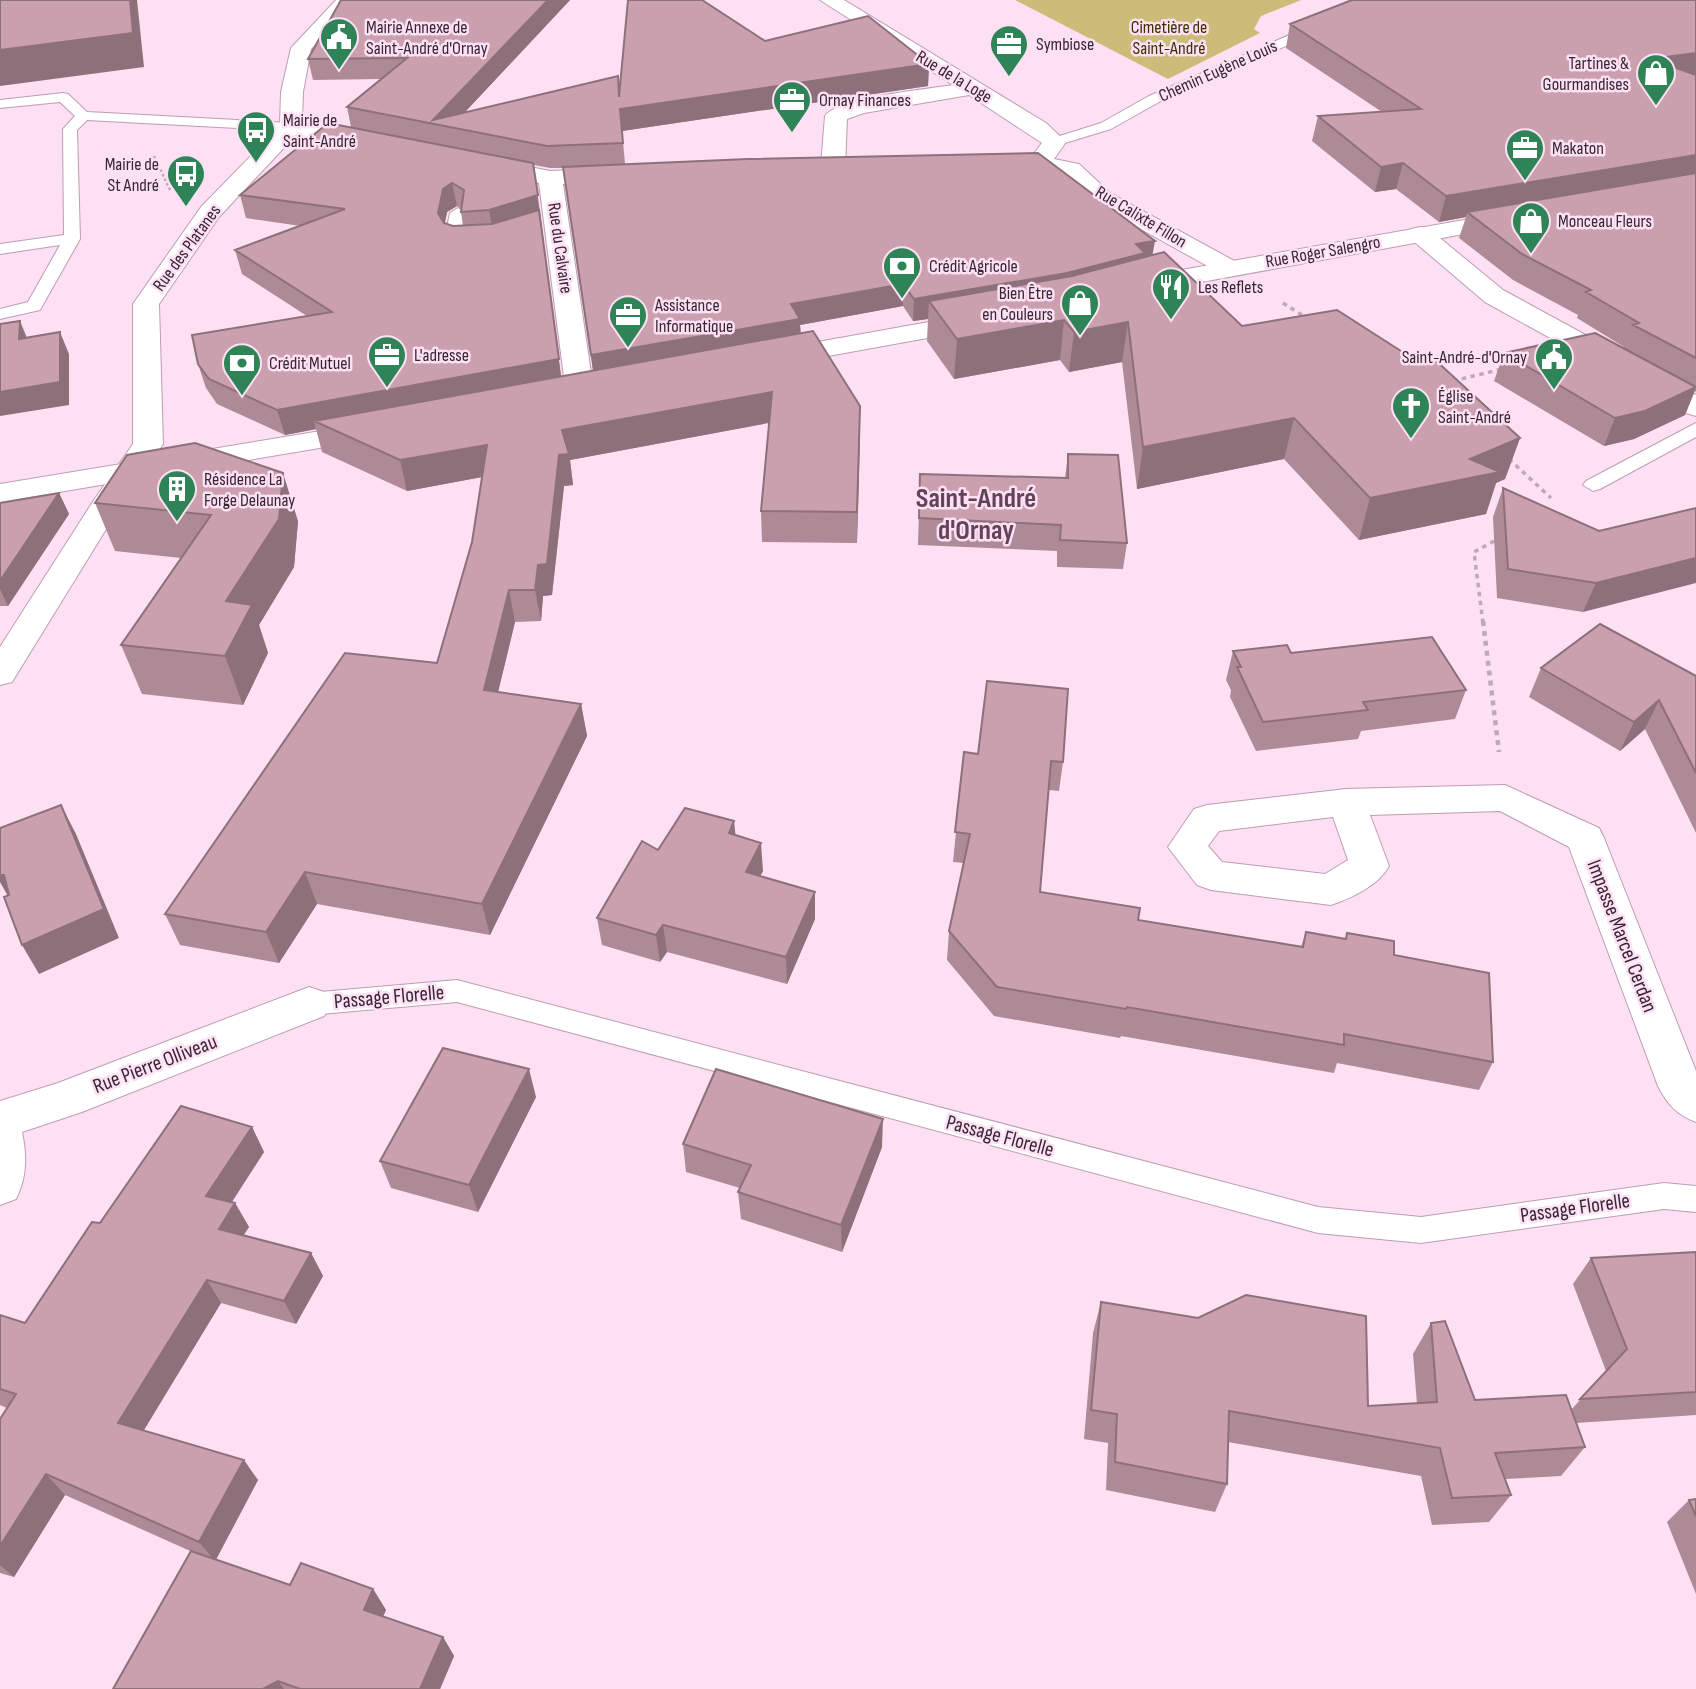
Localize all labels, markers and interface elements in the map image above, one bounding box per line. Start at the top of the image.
public building icon: Mairie Annexe de Saint-André d'Ornay [318,16,360,71]
place label: Mairie Annexe de Saint-André d'Ornay [366,17,488,59]
park label: Cimetière de Saint-André [1131,17,1207,59]
office icon: Symbiose [988,23,1030,78]
place label: Symbiose [1036,34,1094,55]
street label: Chemin Eugène Louis [1155,35,1281,107]
street label: Rue de la Loge [912,46,996,108]
shop icon: Tartines & Gourmandises [1635,52,1677,107]
place label: Tartines & Gourmandises [1543,53,1629,95]
office icon: Ornay Finances [771,79,813,134]
place label: Ornay Finances [819,90,911,111]
bus stop icon: Mairie de Saint-André [235,109,277,164]
place label: Mairie de Saint-André [283,110,356,152]
office icon: Makaton [1504,127,1546,182]
place label: Makaton [1552,138,1604,159]
bus stop icon: Mairie de St André [165,153,207,208]
place label: Mairie de St André [105,154,159,196]
street label: Rue Calixte Fillon [1092,182,1190,252]
shop icon: Monceau Fleurs [1510,200,1552,255]
street label: Rue des Platanes [149,201,225,295]
street label: Rue du Calvaire [543,201,577,295]
place label: Monceau Fleurs [1558,211,1652,232]
street label: Rue Roger Salengro [1264,232,1382,272]
bank icon: Crédit Agricole [881,245,923,300]
place label: Crédit Agricole [929,256,1018,277]
restaurant icon: Les Reflets [1150,266,1192,321]
place label: Les Reflets [1198,277,1263,298]
shop icon: Bien Être en Couleurs [1059,282,1101,337]
place label: Bien Être en Couleurs [982,283,1053,325]
office icon: Assistance Informatique [607,294,649,349]
place label: Assistance Informatique [654,295,733,337]
office icon: L'adresse [366,334,408,389]
public building icon: Saint-André-d'Ornay [1533,336,1575,391]
bank icon: Crédit Mutuel [221,342,263,397]
place label: L'adresse [414,345,469,366]
place label: Saint-André-d'Ornay [1402,347,1527,368]
place label: Crédit Mutuel [269,353,351,374]
church icon: Église Saint-André [1390,385,1432,440]
place label: Église Saint-André [1438,386,1511,428]
building icon: Résidence La Forge Delaunay [156,468,198,523]
place label: Résidence La Forge Delaunay [204,469,295,511]
district label: Saint-André d'Ornay [916,482,1036,547]
street label: Impasse Marcel Cerdan [1581,856,1663,1016]
street label: Passage Florelle [333,980,445,1014]
street label: Rue Pierre Olliveau [89,1029,221,1099]
street label: Passage Florelle [943,1110,1057,1162]
street label: Passage Florelle [1519,1188,1631,1228]

